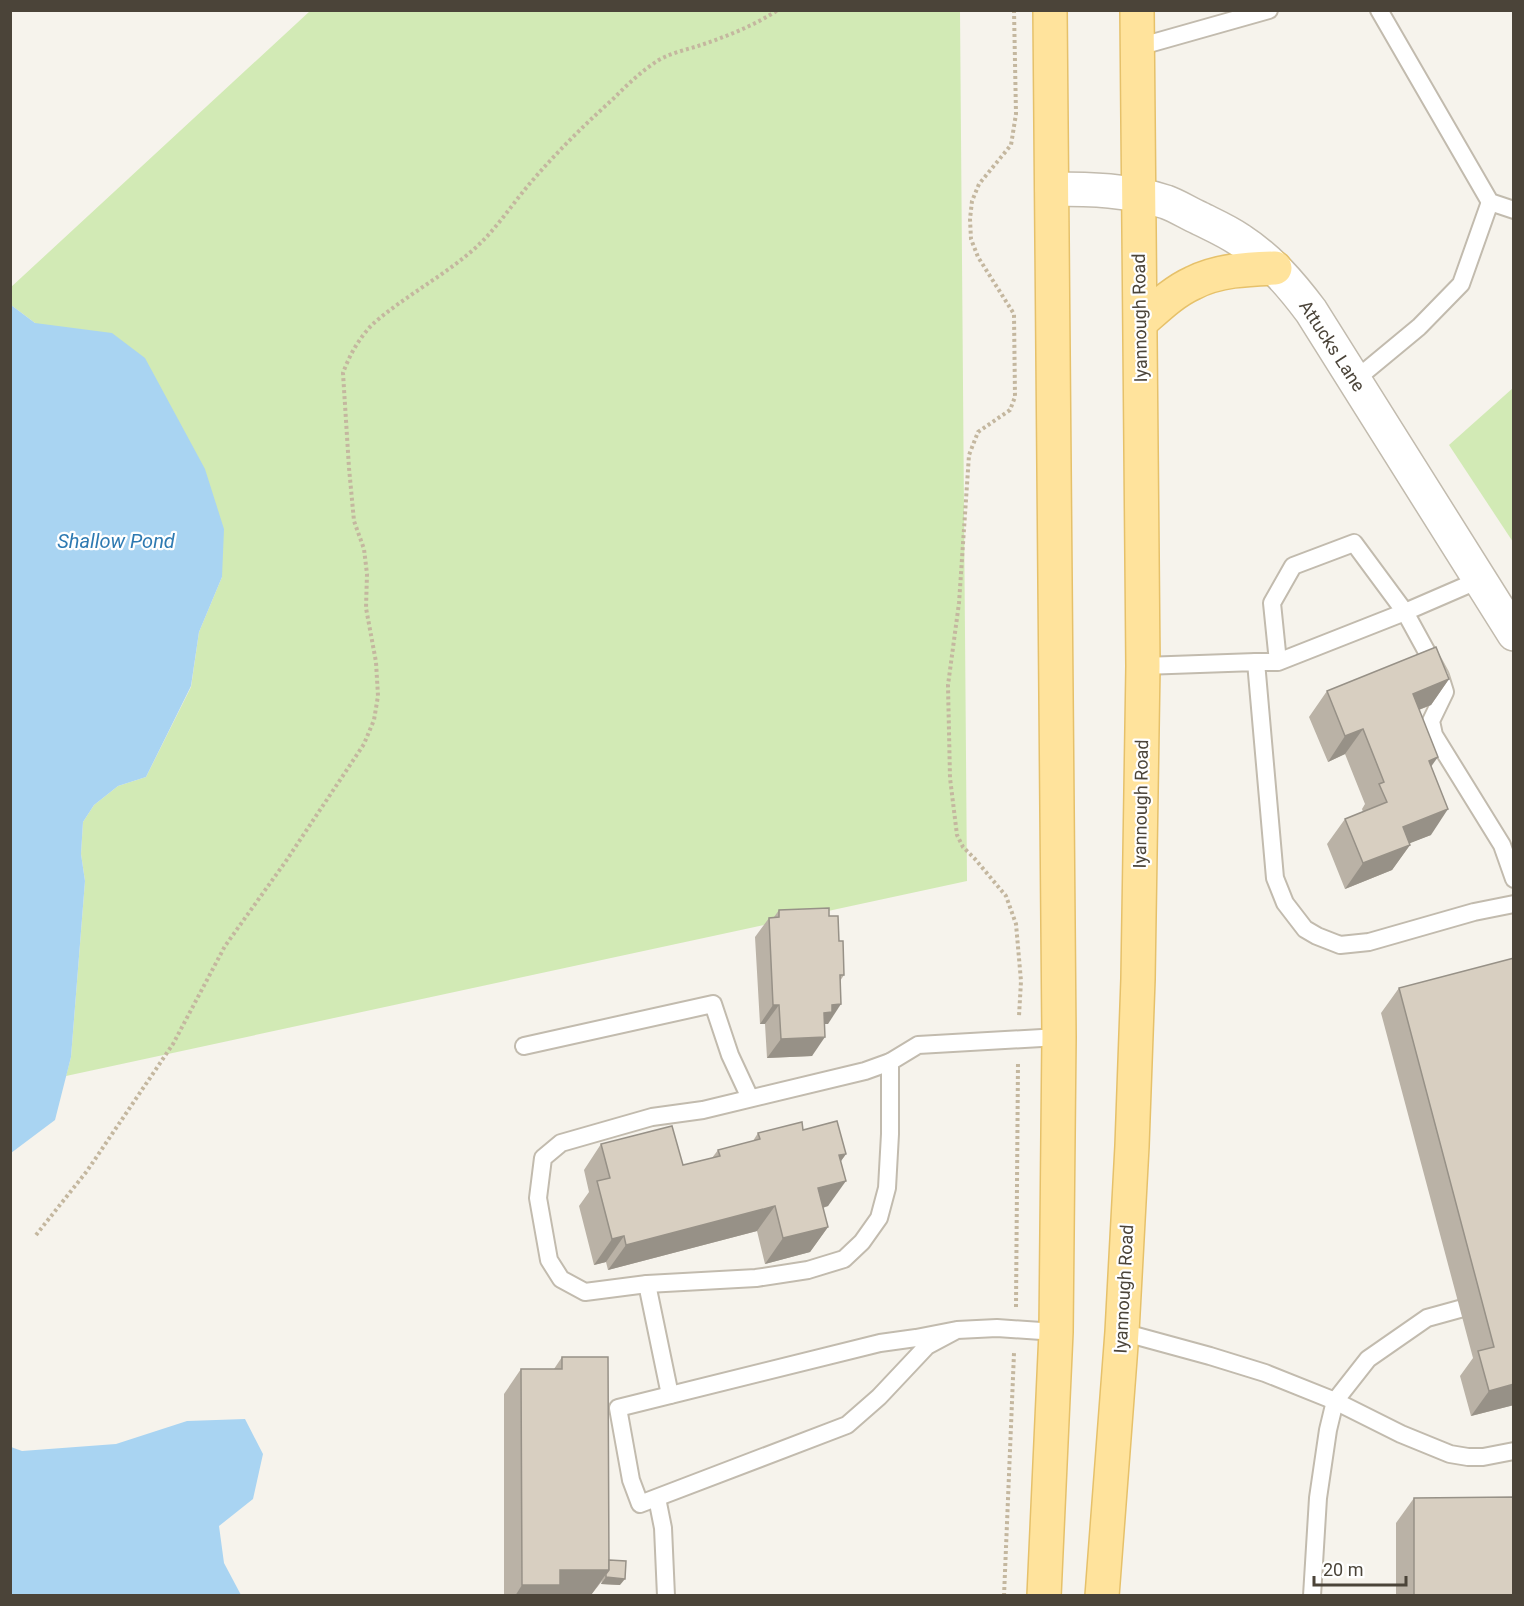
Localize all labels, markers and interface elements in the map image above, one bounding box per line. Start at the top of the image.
street label: Iyannough Road [1128,253,1151,383]
street label: Attucks Lane [1295,296,1370,395]
water label: Shallow Pond [57,529,176,553]
street label: Iyannough Road [1129,739,1152,869]
street label: Iyannough Road [1110,1224,1137,1354]
scale bar [1314,1549,1406,1587]
text: 20 m [1323,1559,1363,1580]

